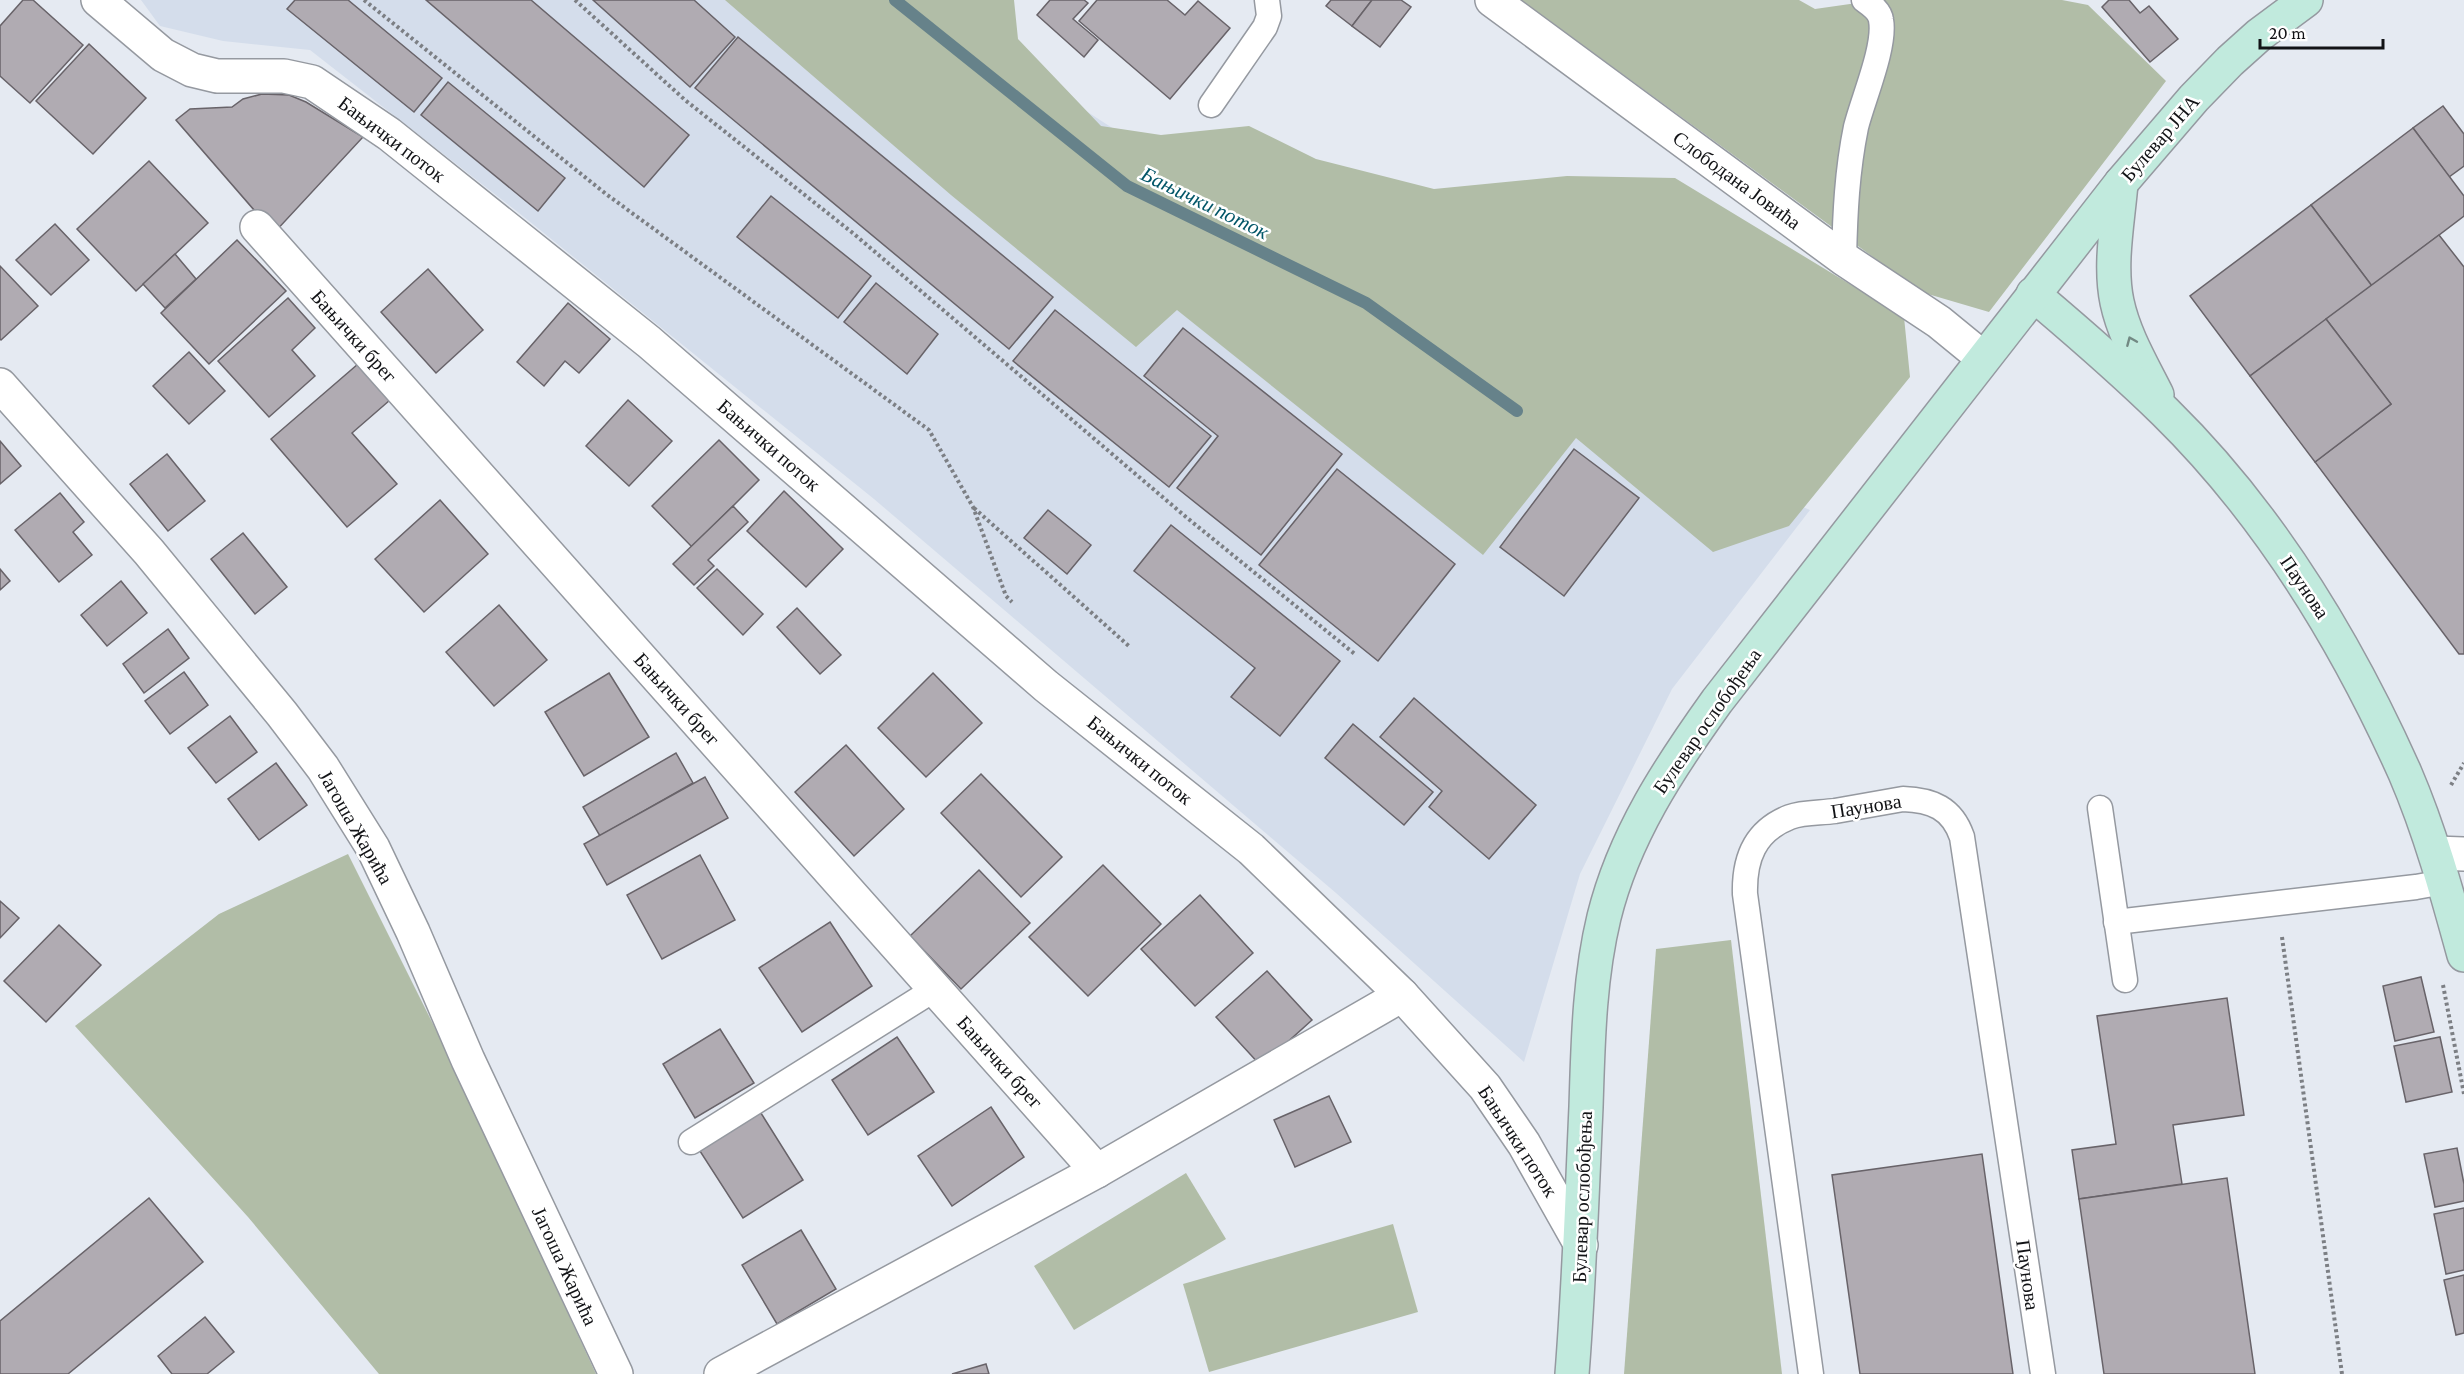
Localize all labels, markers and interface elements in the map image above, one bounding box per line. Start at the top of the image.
scale bar [2260,12,2383,50]
text: 20 m [2269,23,2306,43]
street label: Булевар ЈНА [2116,90,2205,186]
street label: Бањички поток [334,92,450,187]
street label: Слободана Јовића [1668,126,1805,234]
water label: Бањички поток [1136,161,1273,244]
street label: Бањички брег [306,285,401,388]
one-way arrow [2126,337,2138,348]
street label: Бањички поток [713,395,825,496]
street label: Паунова [2275,551,2334,623]
street label: Булевар ослобођења [1649,644,1766,798]
street label: Бањички брег [629,648,724,751]
street label: Бањички поток [1083,711,1197,809]
street label: Јагоша Жарића [314,766,398,889]
street label: Паунова [1829,790,1903,823]
street label: Бањички брег [952,1011,1047,1114]
street label: Бањички поток [1474,1081,1562,1201]
street label: Булевар ослобођења [1568,1110,1597,1283]
street label: Јагоша Жарића [527,1203,602,1329]
street label: Паунова [2011,1238,2044,1312]

